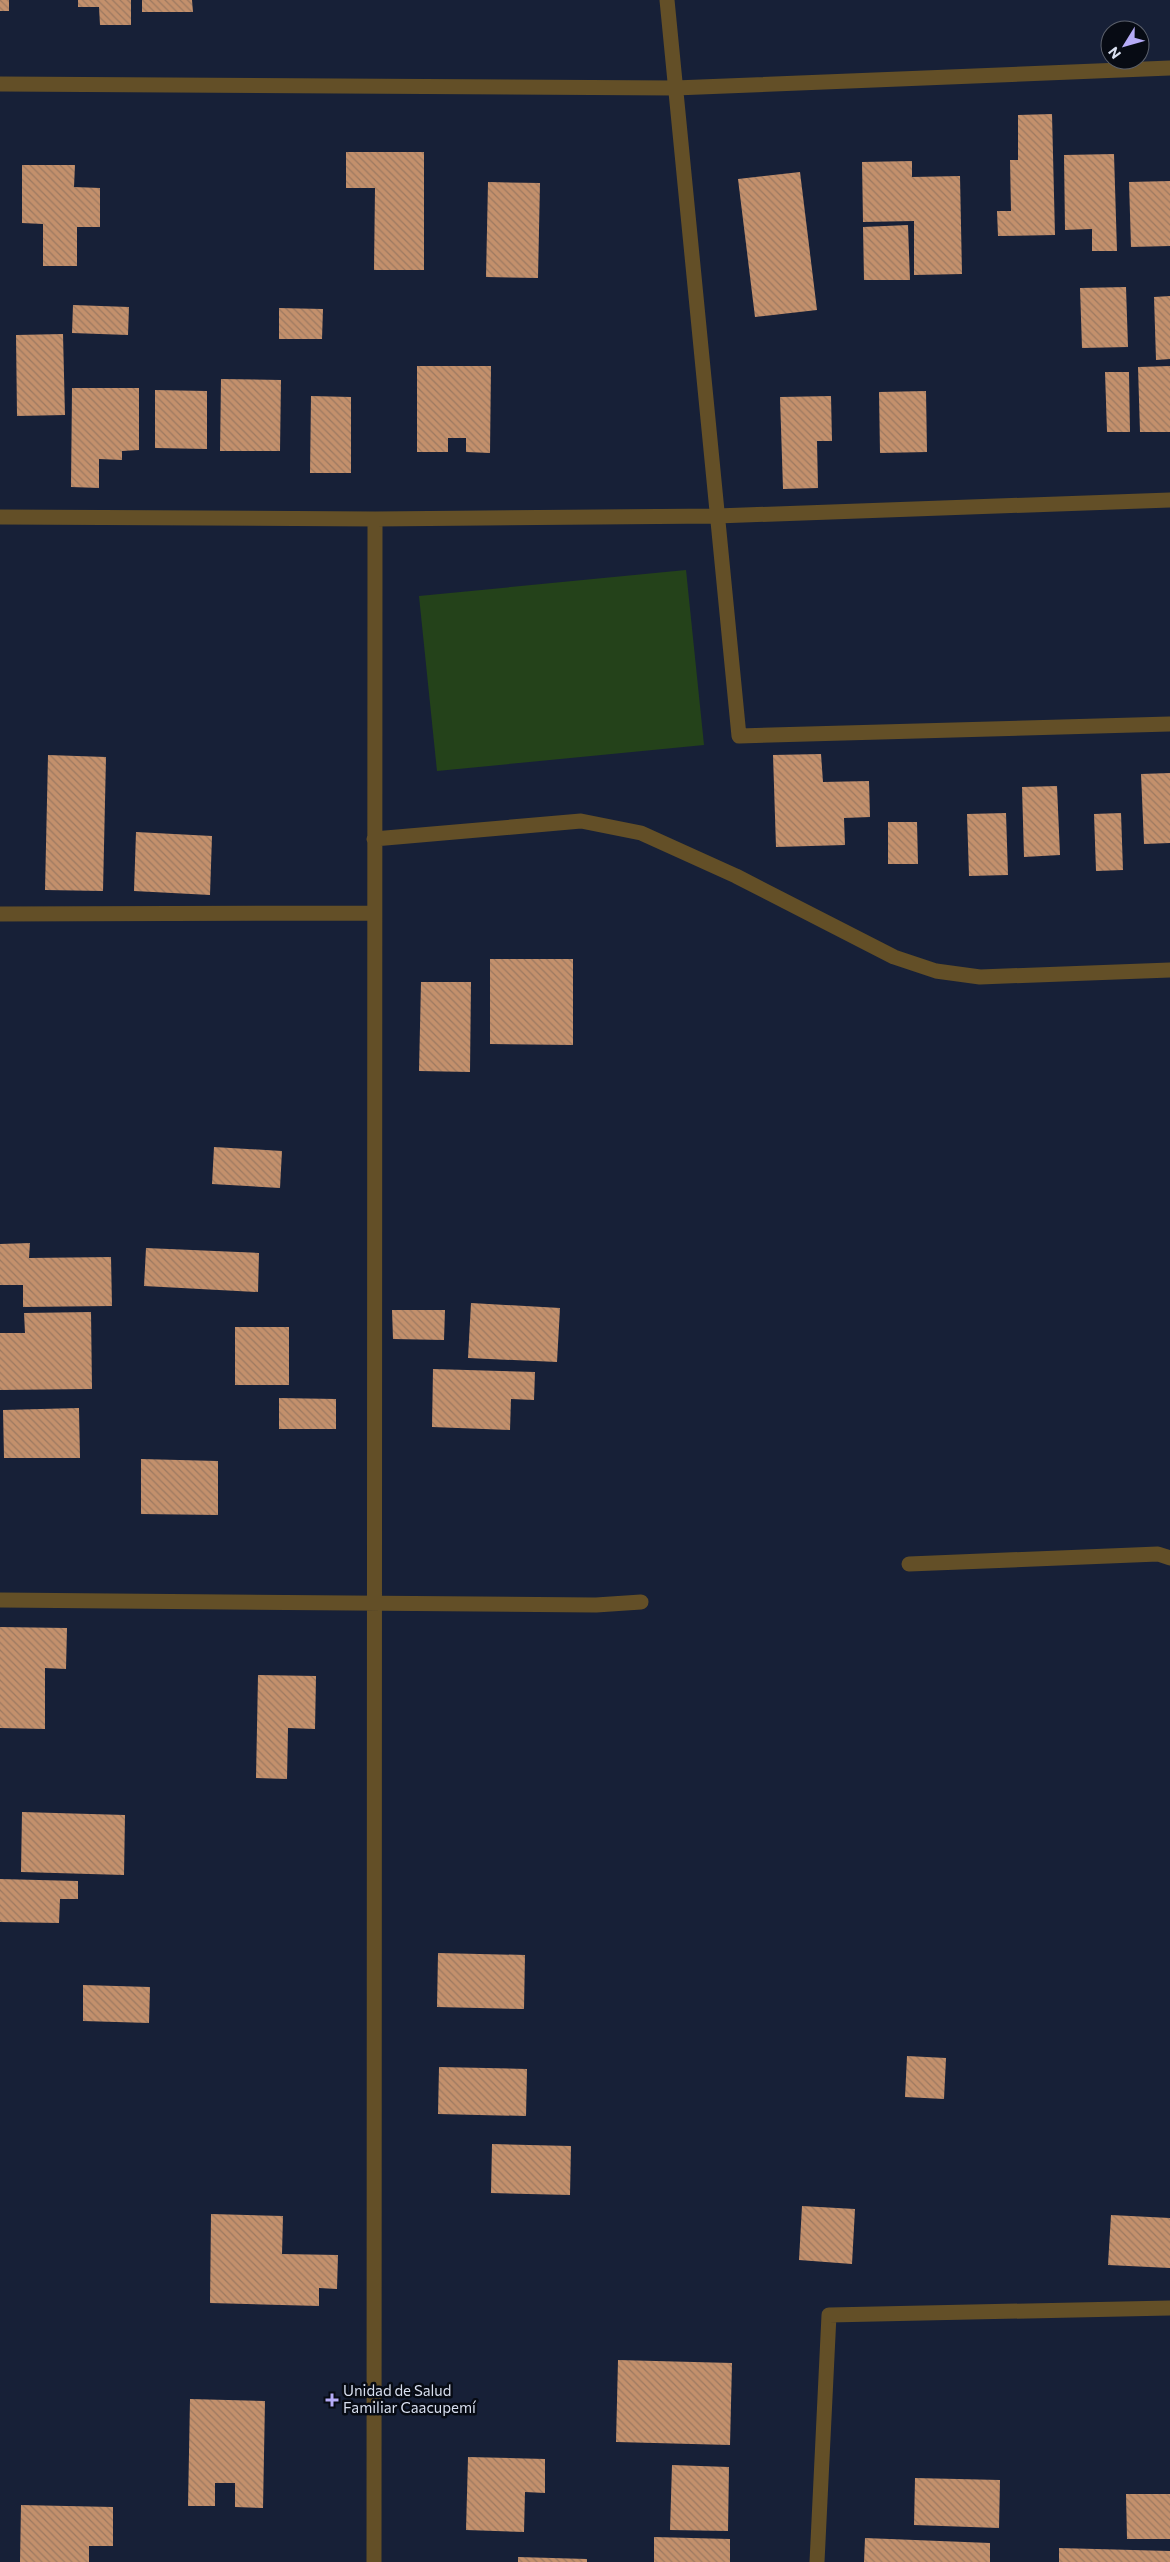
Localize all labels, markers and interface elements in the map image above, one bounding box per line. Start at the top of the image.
north arrow [1100,20,1150,70]
text: N [1104,44,1124,62]
place label: Unidad de Salud Familiar Caacupemí [343,2381,477,2416]
marker: Unidad de Salud Familiar Caacupemí [325,2393,339,2407]

